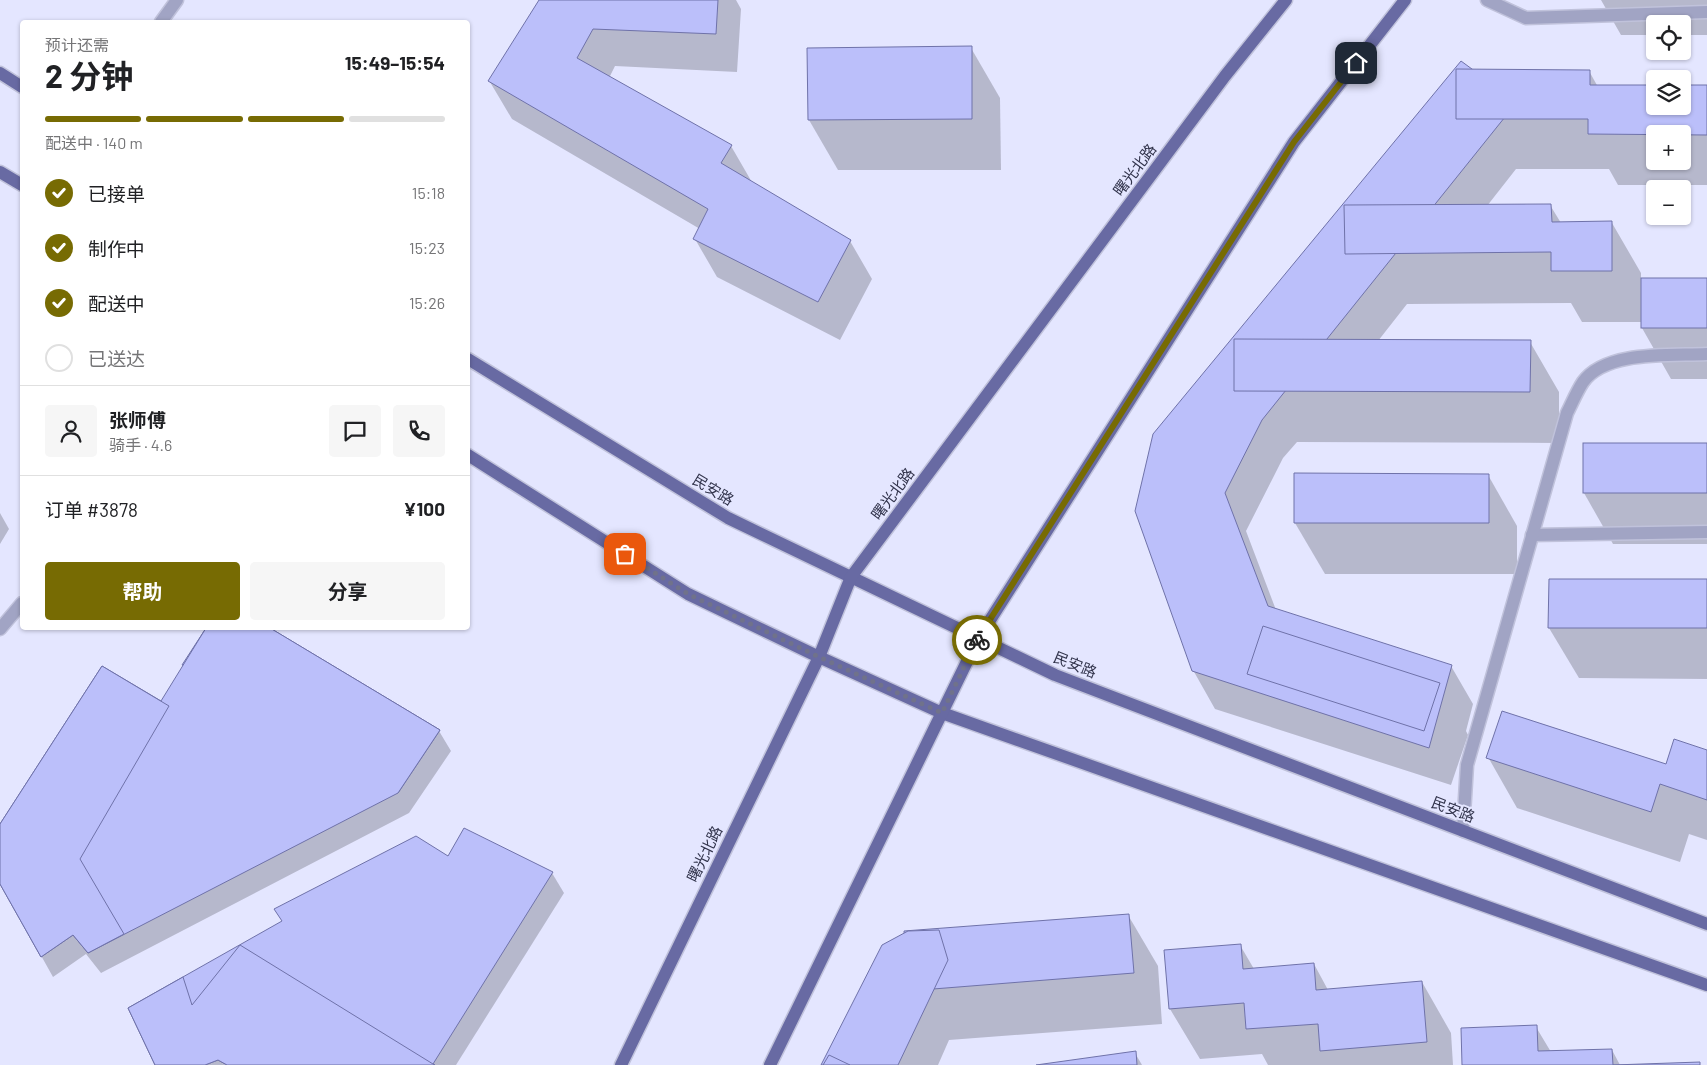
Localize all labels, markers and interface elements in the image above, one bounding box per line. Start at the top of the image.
map controls [1646,15,1691,225]
button: locate [1646,15,1691,60]
text: 预计还需 [45,35,109,54]
pin [1335,42,1377,84]
icon: home [1342,49,1370,77]
text: 15:49–15:54 [345,51,445,74]
text: 2 分钟 [45,56,133,94]
button: layers [1646,70,1691,115]
button: + [1646,125,1691,170]
text: 配送中 · 140 m [45,133,143,152]
street label: 曙光北路 [1109,140,1159,199]
icon: check [45,179,73,207]
button: − [1646,180,1691,225]
text: 已接单 [88,182,145,205]
text: 15:18 [412,183,445,202]
icon: check [45,234,73,262]
text: 制作中 [88,237,145,260]
text: 15:23 [409,238,445,257]
icon: check [45,289,73,317]
text: 配送中 [88,292,145,315]
text: 15:26 [409,293,445,312]
text: 已送达 [88,347,145,370]
button: person [45,405,97,457]
button: chat [329,405,381,457]
button: phone [393,405,445,457]
text: 张师傅 [109,408,166,431]
text: 骑手 · 4.6 [109,435,172,454]
street label: 曙光北路 [867,464,917,523]
street label: 民安路 [690,470,737,508]
text: ¥100 [404,497,445,520]
text: 订单 #3878 [45,498,138,521]
pin [604,533,646,575]
icon: bag [611,540,639,568]
button: 帮助 [45,562,240,620]
button: 分享 [250,562,445,620]
courier [952,615,1002,665]
icon: bike [963,626,991,654]
street label: 民安路 [1051,647,1100,681]
street label: 民安路 [1429,793,1478,826]
street label: 曙光北路 [683,823,725,884]

